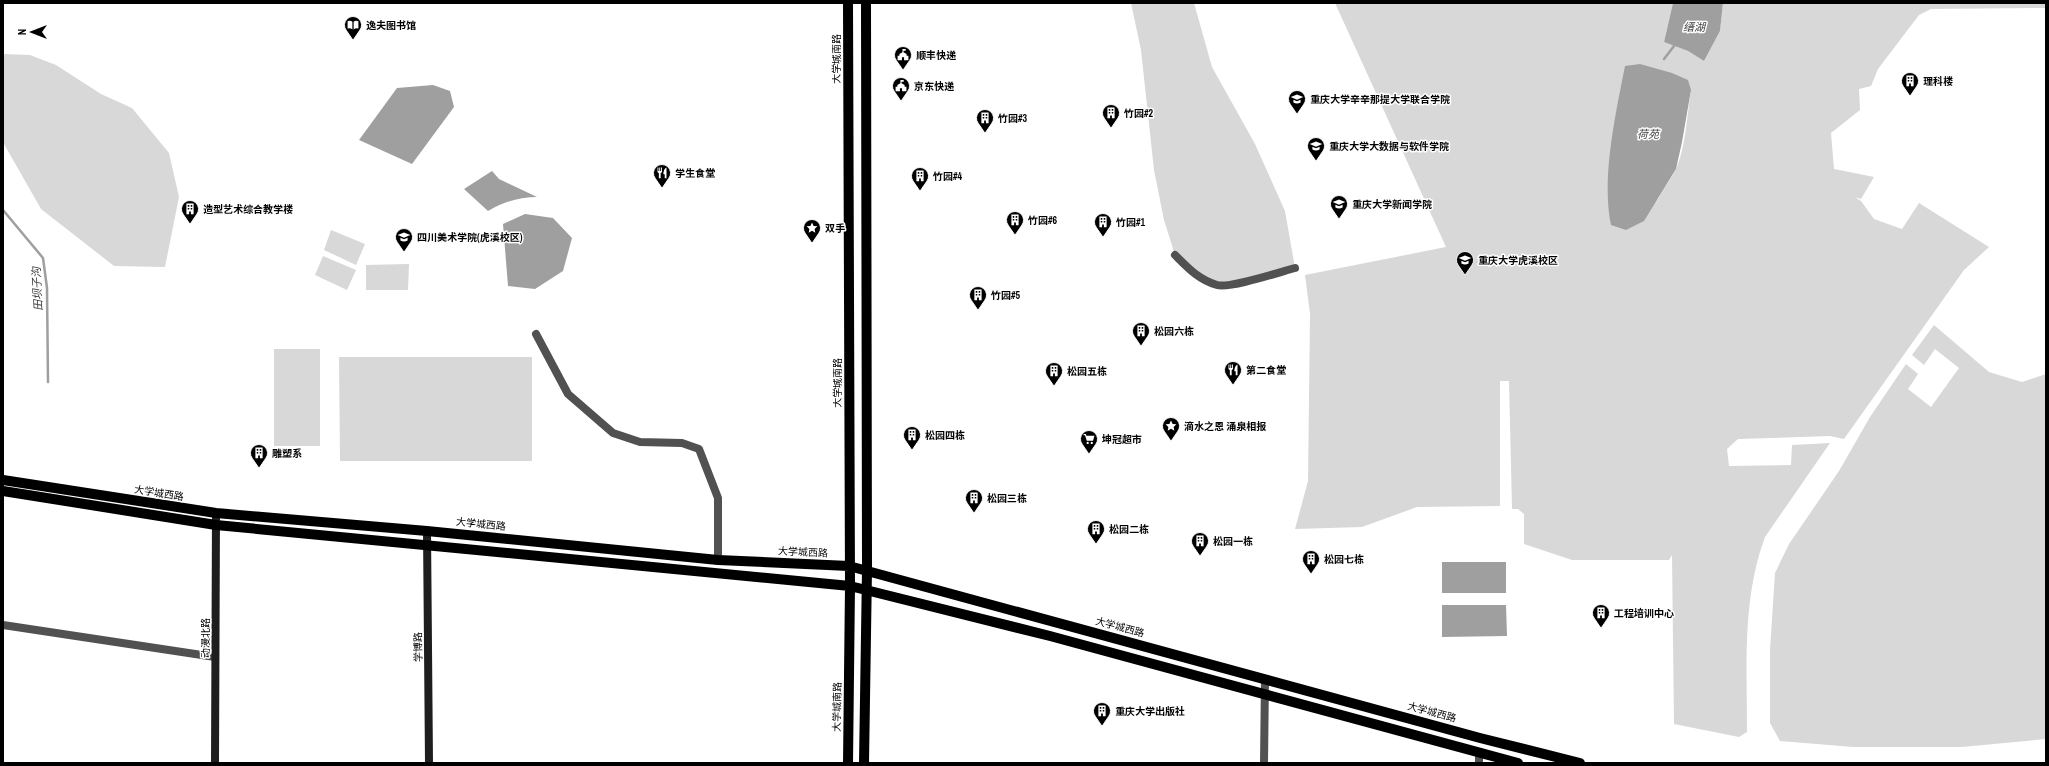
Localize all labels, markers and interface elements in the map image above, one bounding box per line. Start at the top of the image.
north arrow [12,12,52,52]
library icon: 逸夫图书馆 [343,15,363,40]
place label: 逸夫图书馆 [366,19,416,32]
water label: 缙湖 [1683,20,1707,34]
text: N [15,29,29,35]
street label: 大学城南路 [830,34,843,84]
public building icon: 顺丰快递 [893,45,913,70]
place label: 顺丰快递 [916,49,957,62]
building icon: 理科楼 [1900,71,1920,96]
place label: 理科楼 [1923,75,1953,88]
public building icon: 京东快递 [891,76,911,101]
place label: 京东快递 [914,80,955,93]
school or university icon: 重庆大学辛辛那提大学联合学院 [1287,89,1307,114]
place label: 重庆大学辛辛那提大学联合学院 [1310,93,1450,106]
building icon: 竹园#2 [1101,103,1121,128]
place label: 竹园#2 [1123,107,1154,120]
building icon: 竹园#3 [975,108,995,133]
place label: 竹园#3 [997,112,1028,125]
water label: 荷苑 [1637,127,1661,141]
school or university icon: 重庆大学大数据与软件学院 [1306,136,1326,161]
place label: 重庆大学大数据与软件学院 [1329,140,1449,153]
restaurant icon: 学生食堂 [652,163,672,188]
building icon: 竹园#4 [910,166,930,191]
place label: 学生食堂 [675,167,715,180]
place label: 竹园#4 [932,170,963,183]
school or university icon: 重庆大学新闻学院 [1329,194,1349,219]
place label: 重庆大学新闻学院 [1352,198,1432,211]
building icon: 造型艺术综合教学楼 [180,199,200,224]
place label: 造型艺术综合教学楼 [203,203,293,216]
building icon: 竹园#6 [1005,210,1025,235]
building icon: 竹园#1 [1093,212,1113,237]
place label: 竹园#6 [1027,214,1058,227]
place label: 竹园#1 [1115,216,1146,229]
place icon: 双手 [802,218,822,243]
place label: 双手 [825,222,845,235]
school or university icon: 四川美术学院(虎溪校区) [394,227,414,252]
place label: 四川美术学院(虎溪校区) [417,231,523,244]
school or university icon: 重庆大学虎溪校区 [1455,250,1475,275]
place label: 重庆大学虎溪校区 [1478,254,1558,267]
water label: 田坝子沟 [29,266,45,311]
building icon: 竹园#5 [968,285,988,310]
place label: 竹园#5 [990,289,1021,302]
building icon: 松园六栋 [1131,321,1151,346]
place label: 松园六栋 [1154,325,1194,338]
street label: 大学城南路 [831,358,844,408]
restaurant icon: 第二食堂 [1223,360,1243,385]
building icon: 松园五栋 [1044,361,1064,386]
place label: 第二食堂 [1246,364,1286,377]
place label: 松园五栋 [1067,365,1107,378]
place icon: 滴水之恩 涌泉相报 [1161,416,1181,441]
place label: 滴水之恩 涌泉相报 [1184,420,1266,433]
building icon: 松园四栋 [902,425,922,450]
place label: 松园四栋 [925,429,965,442]
supermarket icon: 坤冠超市 [1079,429,1099,454]
place label: 坤冠超市 [1102,433,1142,446]
building icon: 雕塑系 [249,443,269,468]
place label: 雕塑系 [272,447,302,460]
street label: 大学城西路 [133,483,185,503]
building icon: 松园三栋 [964,488,984,513]
place label: 松园三栋 [987,492,1027,505]
street label: 大学城西路 [455,515,507,533]
building icon: 松园二栋 [1086,519,1106,544]
place label: 松园二栋 [1109,523,1149,536]
building icon: 松园一栋 [1190,531,1210,556]
place label: 松园一栋 [1213,535,1253,548]
street label: 大学城西路 [778,544,828,560]
building icon: 松园七栋 [1301,549,1321,574]
place label: 松园七栋 [1324,553,1364,566]
building icon: 工程培训中心 [1591,603,1611,628]
place label: 工程培训中心 [1614,607,1674,620]
street label: 大学城西路 [1094,614,1146,640]
street label: 动漫北路 [199,618,212,658]
street label: 学博路 [411,632,425,662]
street label: 大学城南路 [830,682,844,732]
street label: 大学城西路 [1406,699,1458,725]
building icon: 重庆大学出版社 [1092,701,1112,726]
place label: 重庆大学出版社 [1115,705,1185,718]

